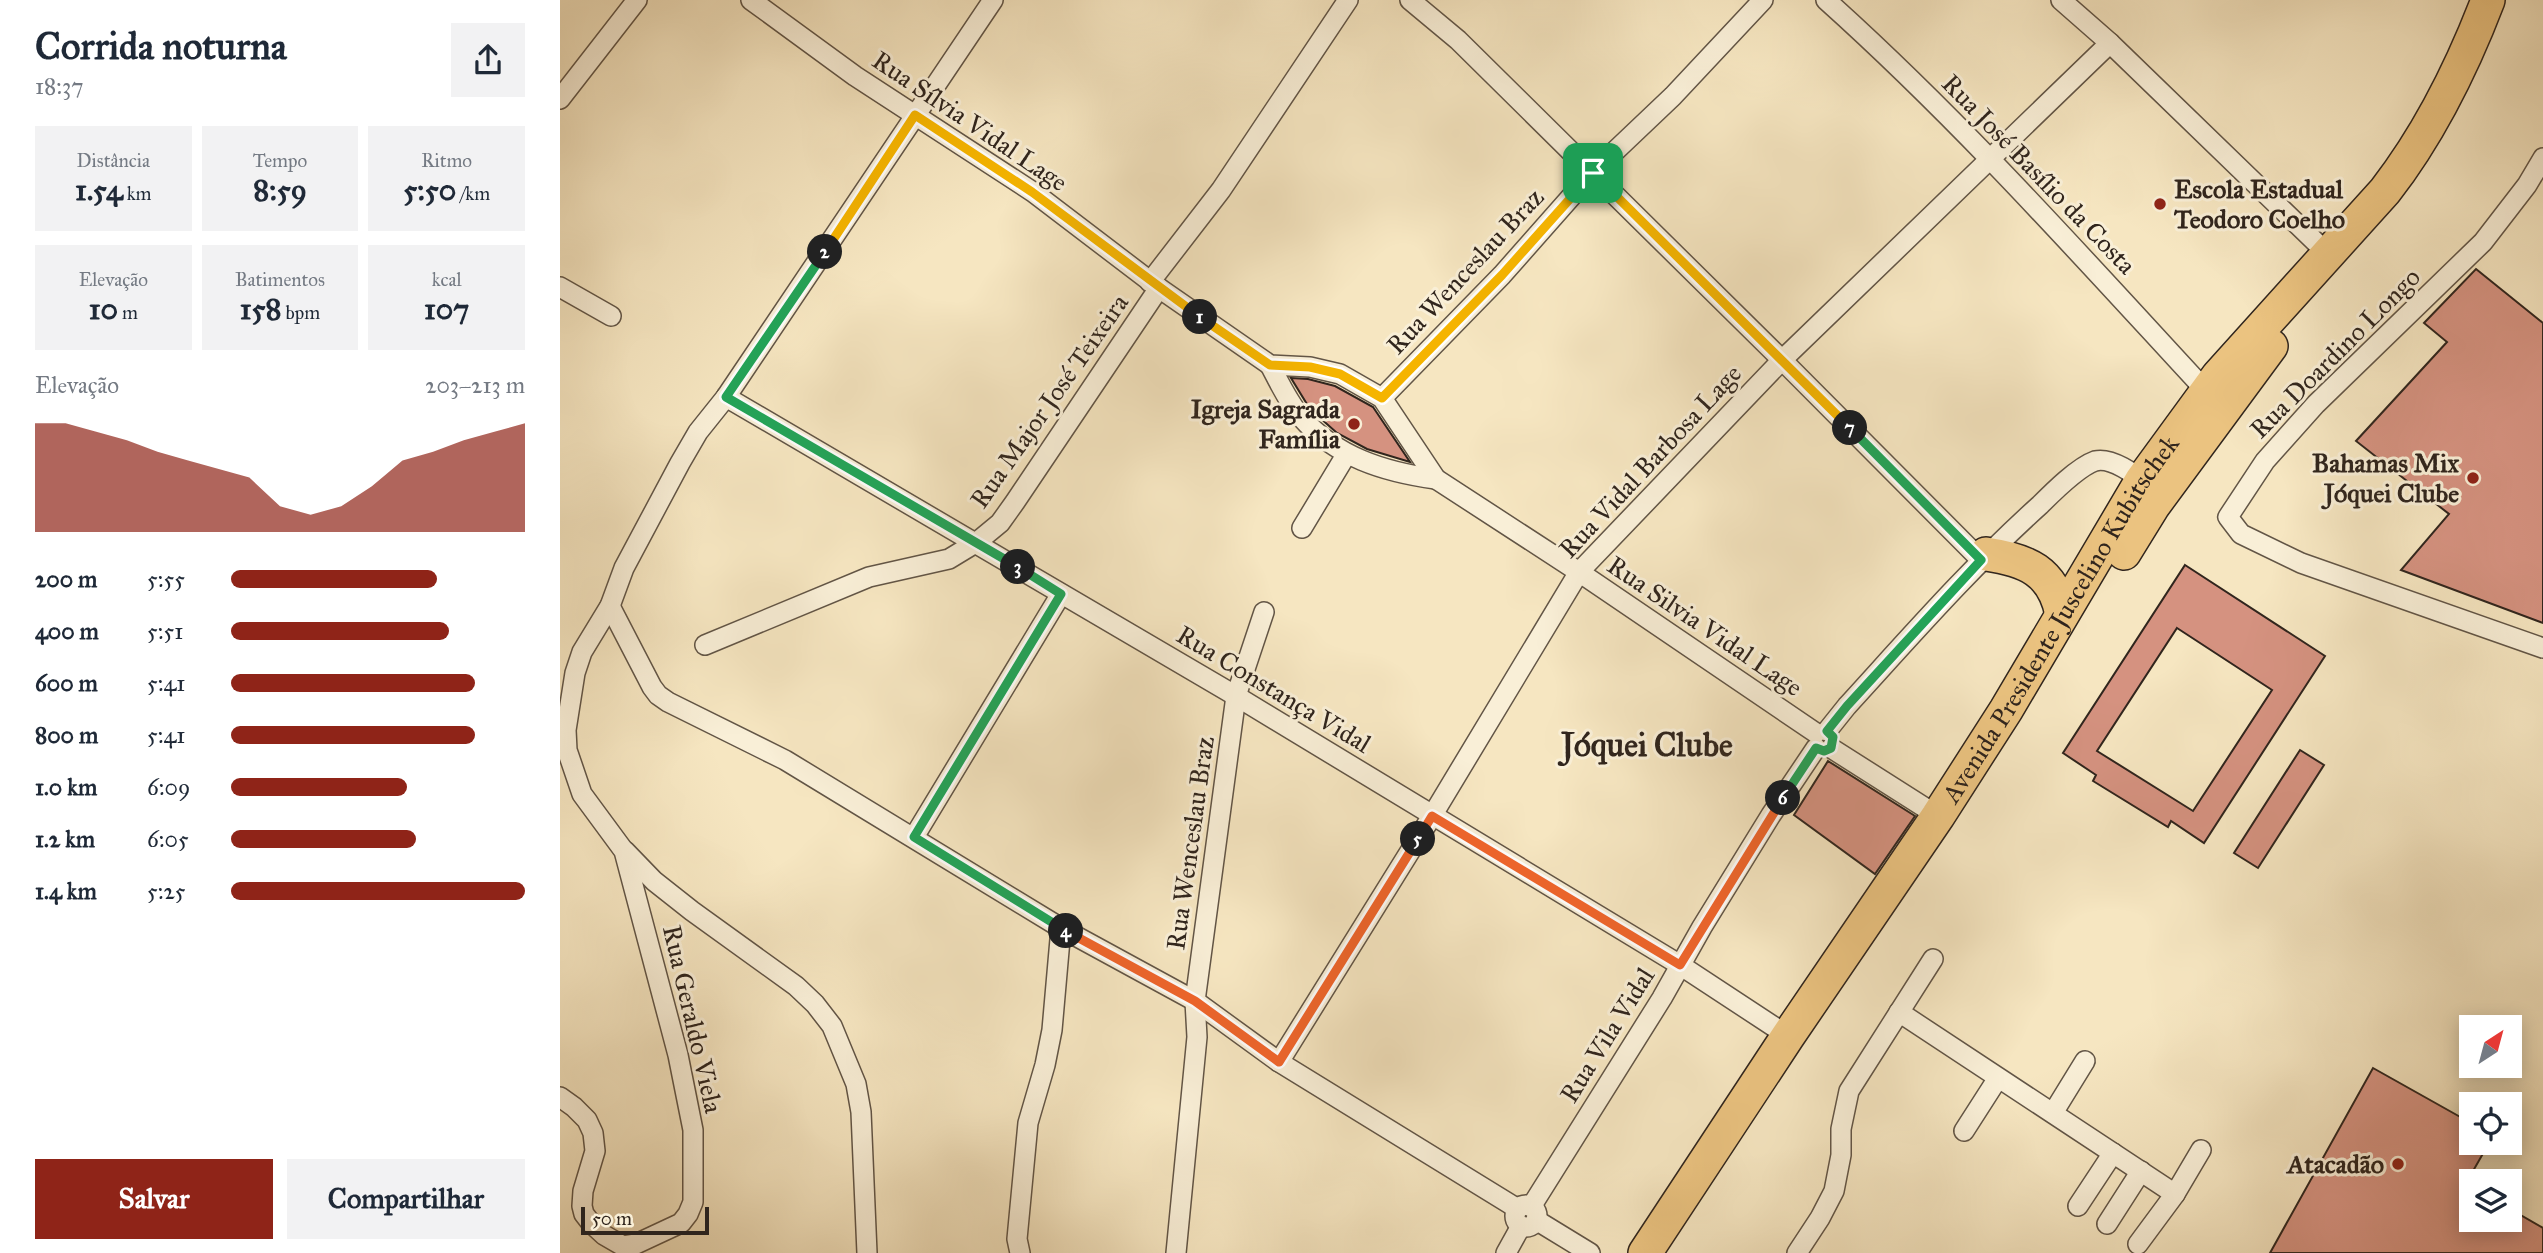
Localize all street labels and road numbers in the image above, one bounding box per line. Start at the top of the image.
street label: Rua Sílvia Vidal Lage [866,44,1074,198]
street label: Rua José Basílio da Costa [1935,67,2143,281]
street label: Rua Wenceslau Braz [1380,181,1550,361]
street label: Rua Doardino Longo [2243,261,2427,445]
street label: Rua Major José Teixeira [963,288,1135,514]
street label: Rua Vidal Barbosa Lage [1552,357,1748,565]
street label: Avenida Presidente Juscelino Kubitschek [1934,428,2186,810]
street label: Rua Silvia Vidal Lage [1601,549,1809,703]
street label: Rua Constança Vidal [1171,618,1377,760]
street label: Rua Wenceslau Braz [1159,734,1221,952]
street label: Rua Geraldo Viela [656,922,730,1116]
street label: Rua Vila Vidal [1553,961,1661,1109]

